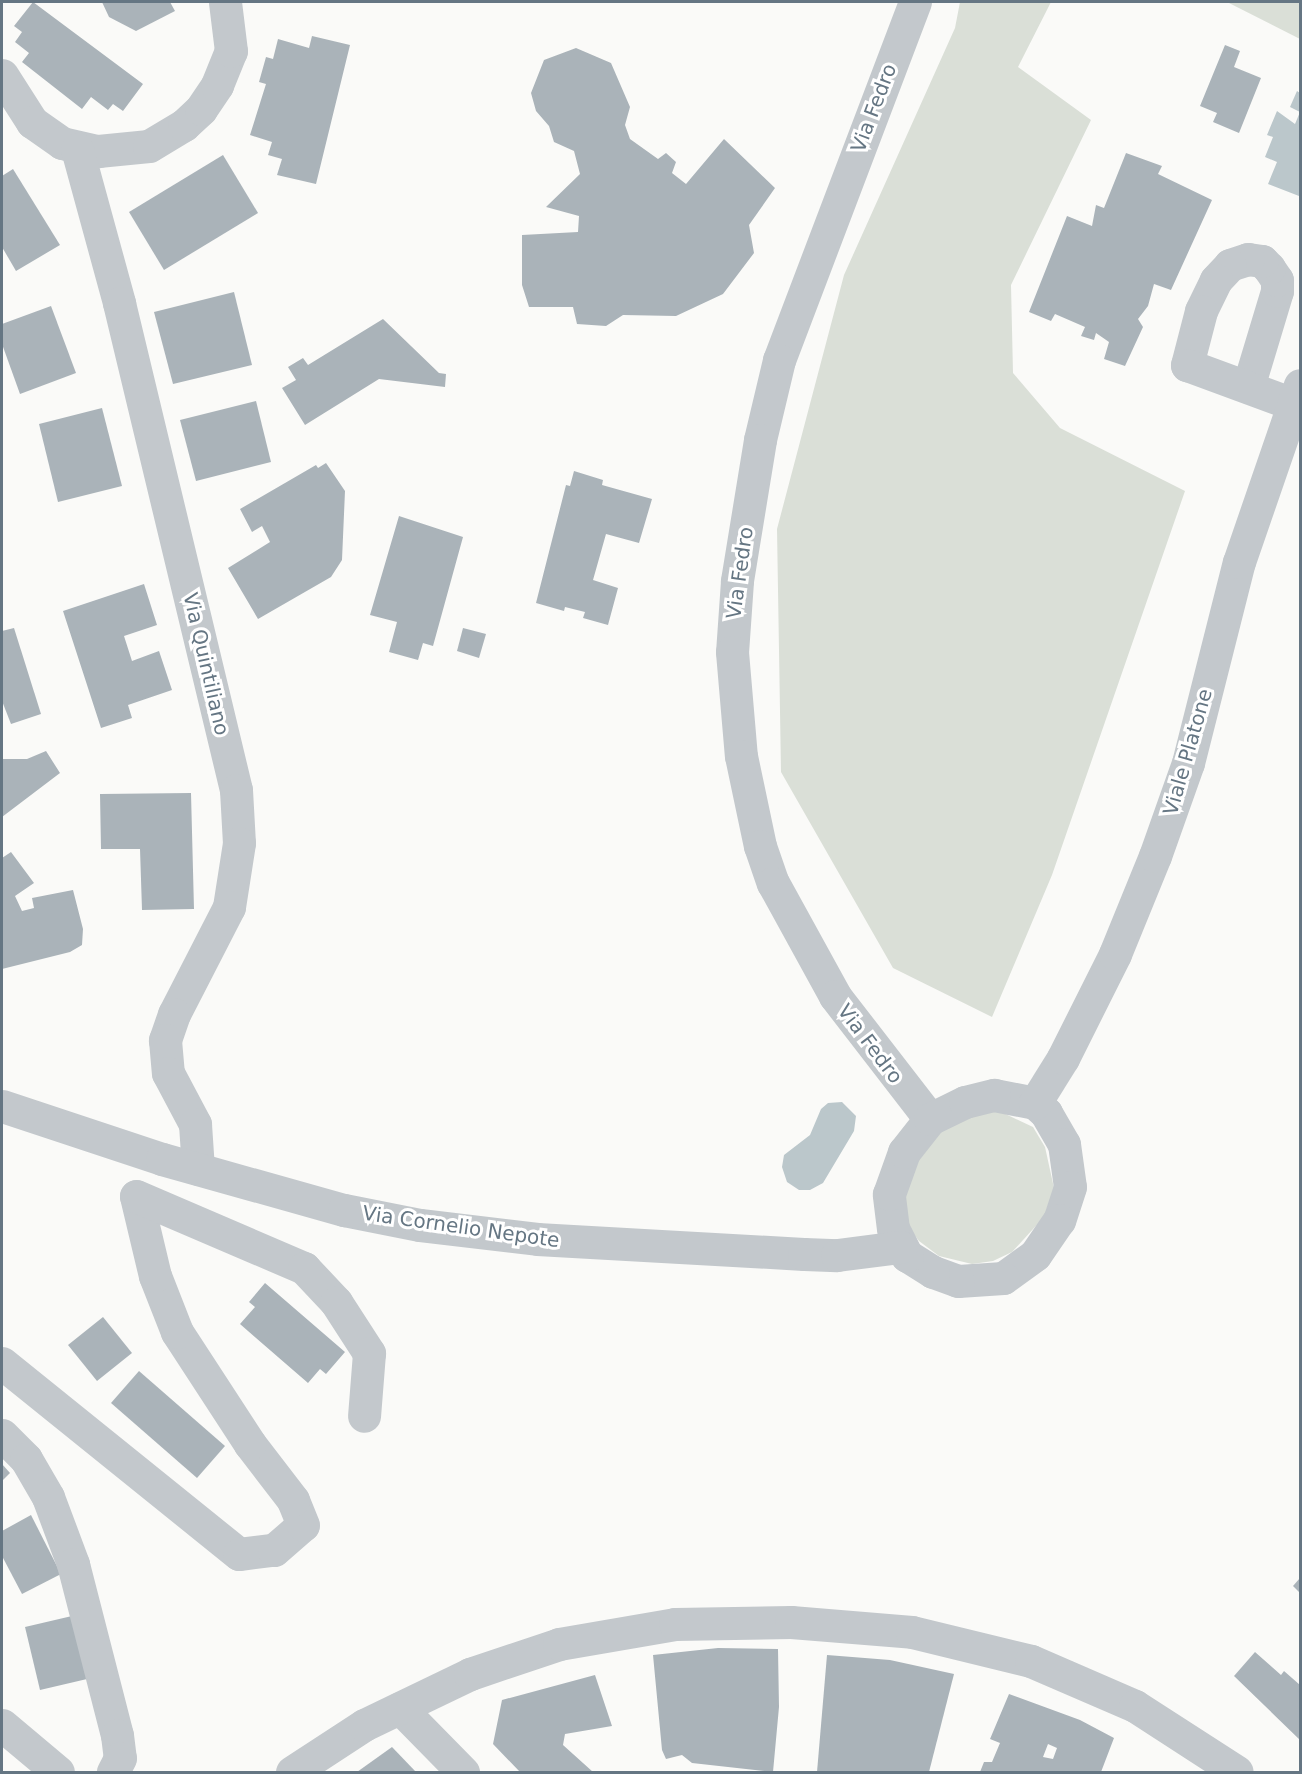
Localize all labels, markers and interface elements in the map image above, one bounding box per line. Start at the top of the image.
street label: Via Fedro [846,60,902,156]
street label: Via Fedro [722,525,758,621]
street label: Via Quintiliano [178,590,234,738]
street label: Viale Platone [1159,686,1217,818]
street label: Via Fedro [832,1000,908,1088]
street label: Via Cornelio Nepote [361,1201,561,1253]

